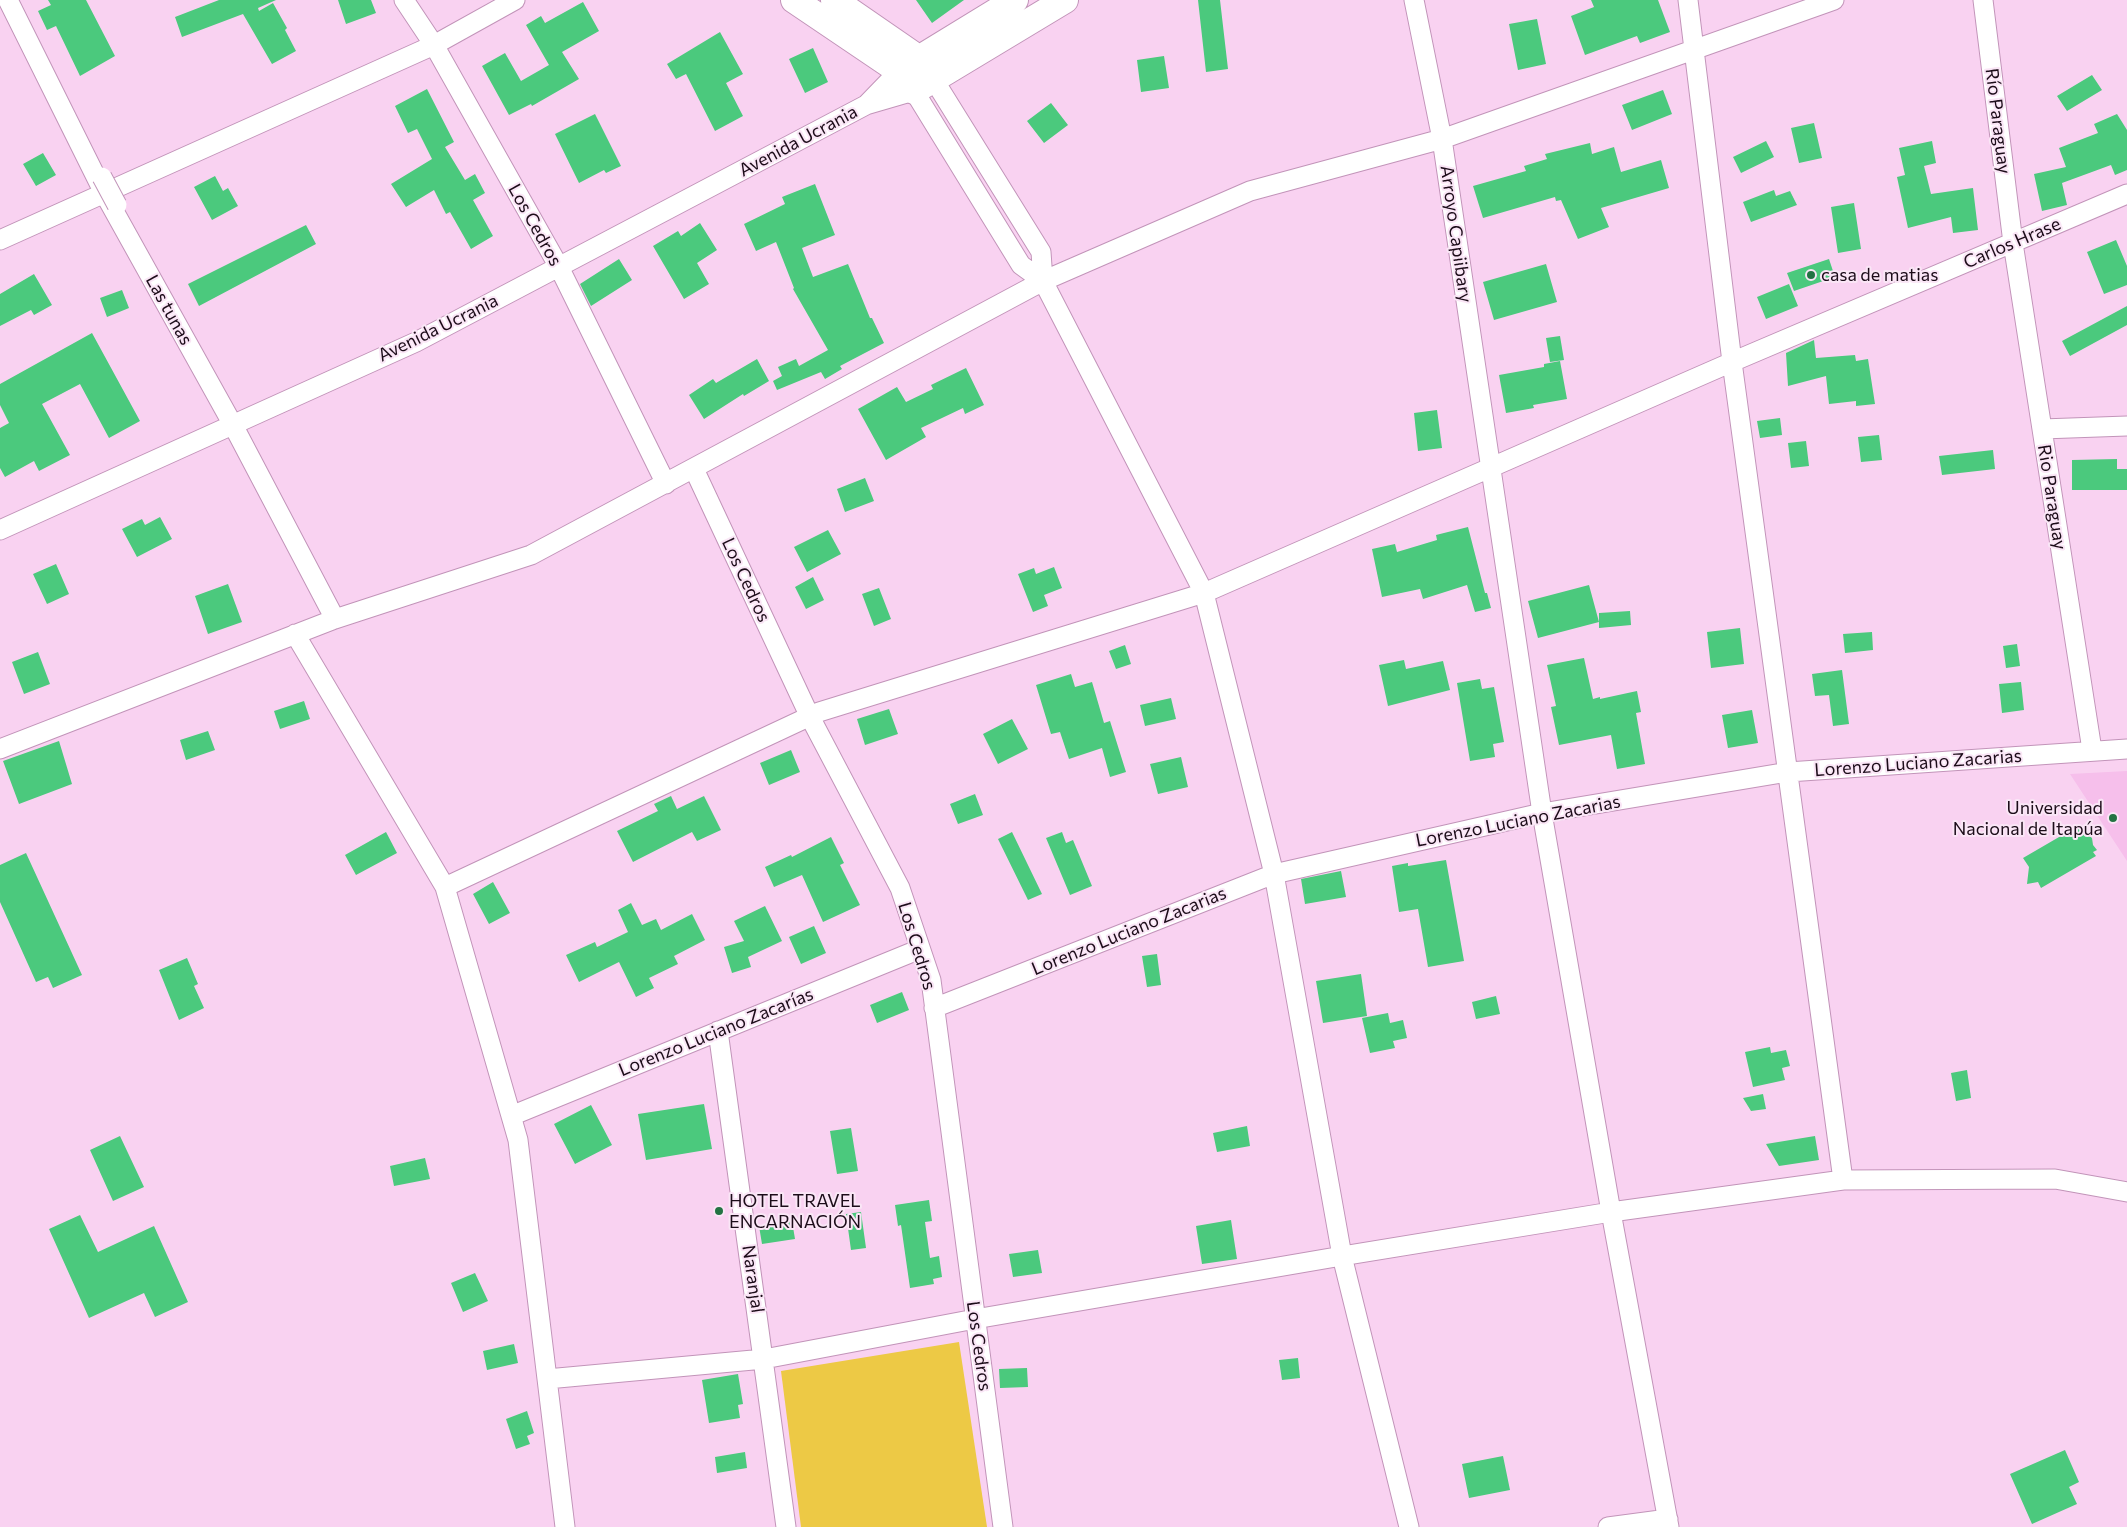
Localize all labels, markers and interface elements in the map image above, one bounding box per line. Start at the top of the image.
street label: Río Paraguay [1981,67,2015,175]
street label: Avenida Ucrania [735,101,861,181]
street label: Arroyo Capiibary [1436,164,1476,304]
street label: Los Cedros [504,180,566,270]
street label: Carlos Hrase [1960,213,2064,273]
place label: casa de matias [1821,264,1938,286]
marker: casa de matias [1805,269,1817,281]
street label: Las tunas [141,271,197,349]
street label: Avenida Ucrania [374,290,502,366]
street label: Rio Paraguay [2033,443,2071,551]
street label: Los Cedros [717,534,775,626]
street label: Lorenzo Luciano Zacarias [1814,745,2022,781]
street label: Lorenzo Luciano Zacarias [1414,791,1622,851]
place label: Universidad Nacional de Itapúa [1953,797,2103,840]
marker: Universidad Nacional de Itapúa [2107,812,2119,824]
street label: Lorenzo Luciano Zacarias [1029,882,1229,980]
street label: Los Cedros [893,900,941,992]
street label: Lorenzo Luciano Zacarías [616,983,816,1081]
place label: HOTEL TRAVEL ENCARNACIÓN [729,1190,861,1232]
marker: HOTEL TRAVEL ENCARNACIÓN [713,1205,725,1217]
street label: Naranjal [738,1244,768,1314]
street label: Los Cedros [962,1300,996,1392]

